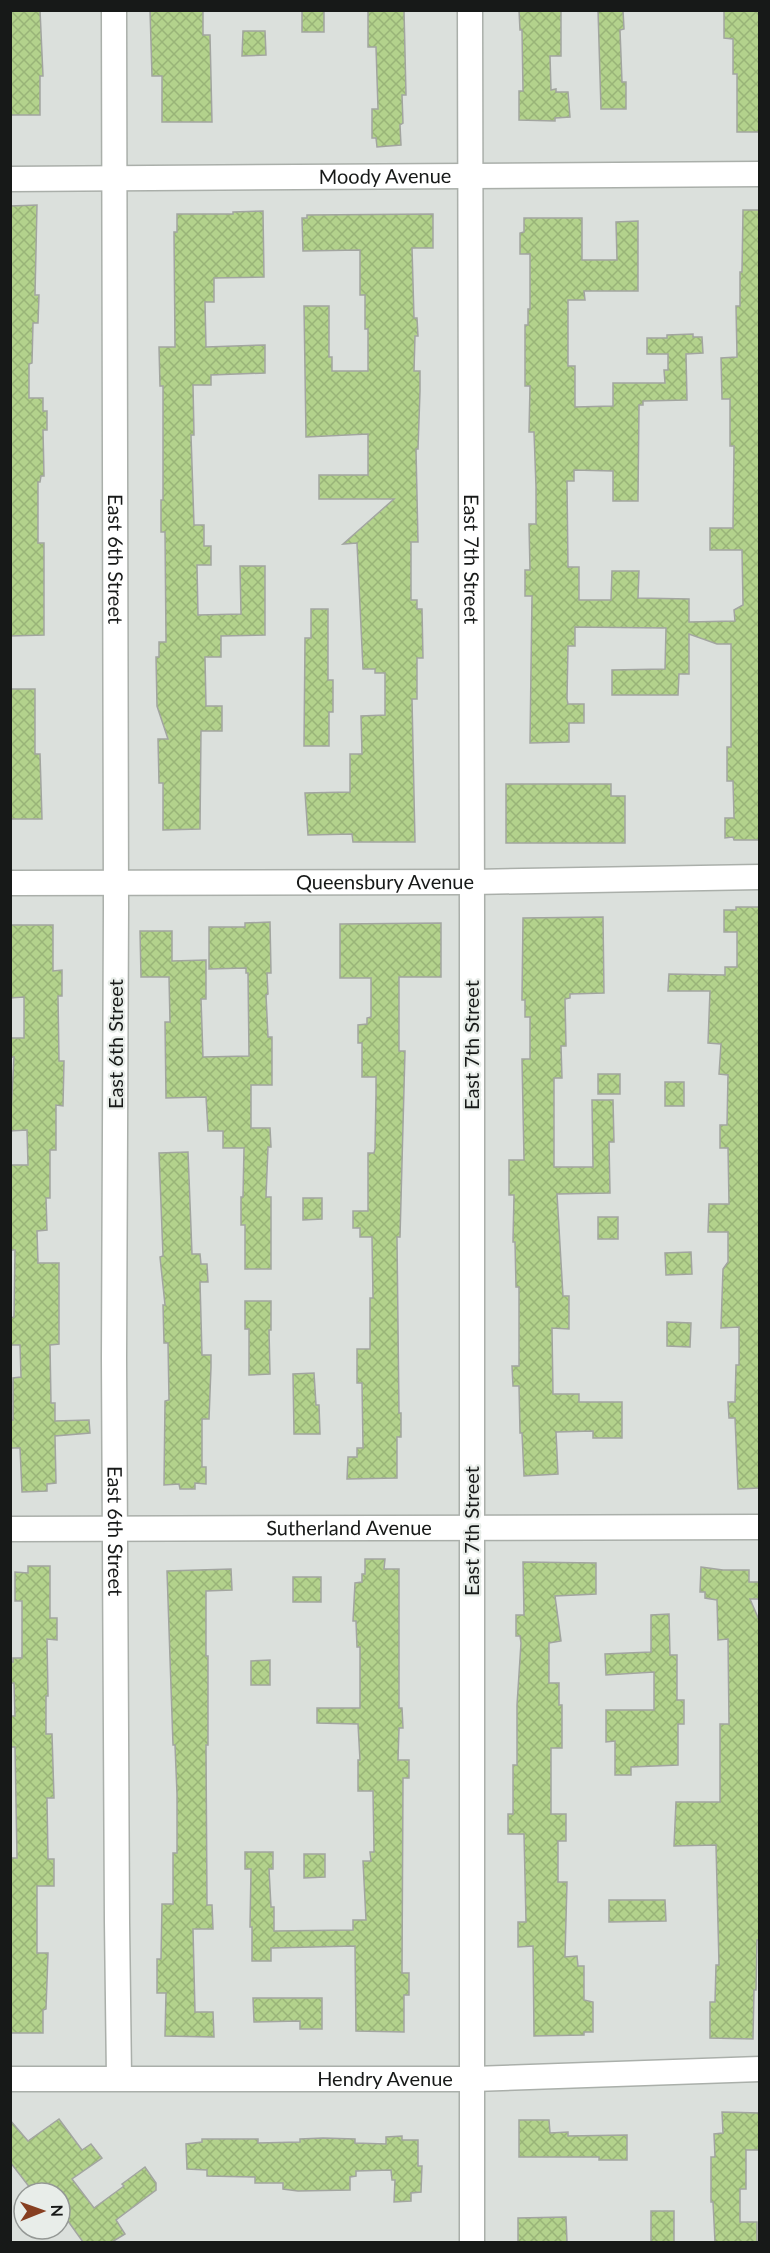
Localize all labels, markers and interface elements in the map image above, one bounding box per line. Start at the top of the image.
street label: Moody Avenue [319,163,451,188]
street label: East 6th Street [104,494,128,624]
street label: East 7th Street [460,494,484,624]
street label: Queensbury Avenue [296,869,474,893]
street label: East 6th Street [103,979,127,1109]
street label: East 7th Street [459,980,483,1110]
street label: East 6th Street [104,1466,128,1596]
street label: East 7th Street [459,1466,483,1596]
street label: Sutherland Avenue [266,1515,432,1539]
street label: Hendry Avenue [317,2066,453,2090]
north arrow [12,2181,72,2241]
text: N [48,2204,67,2217]

